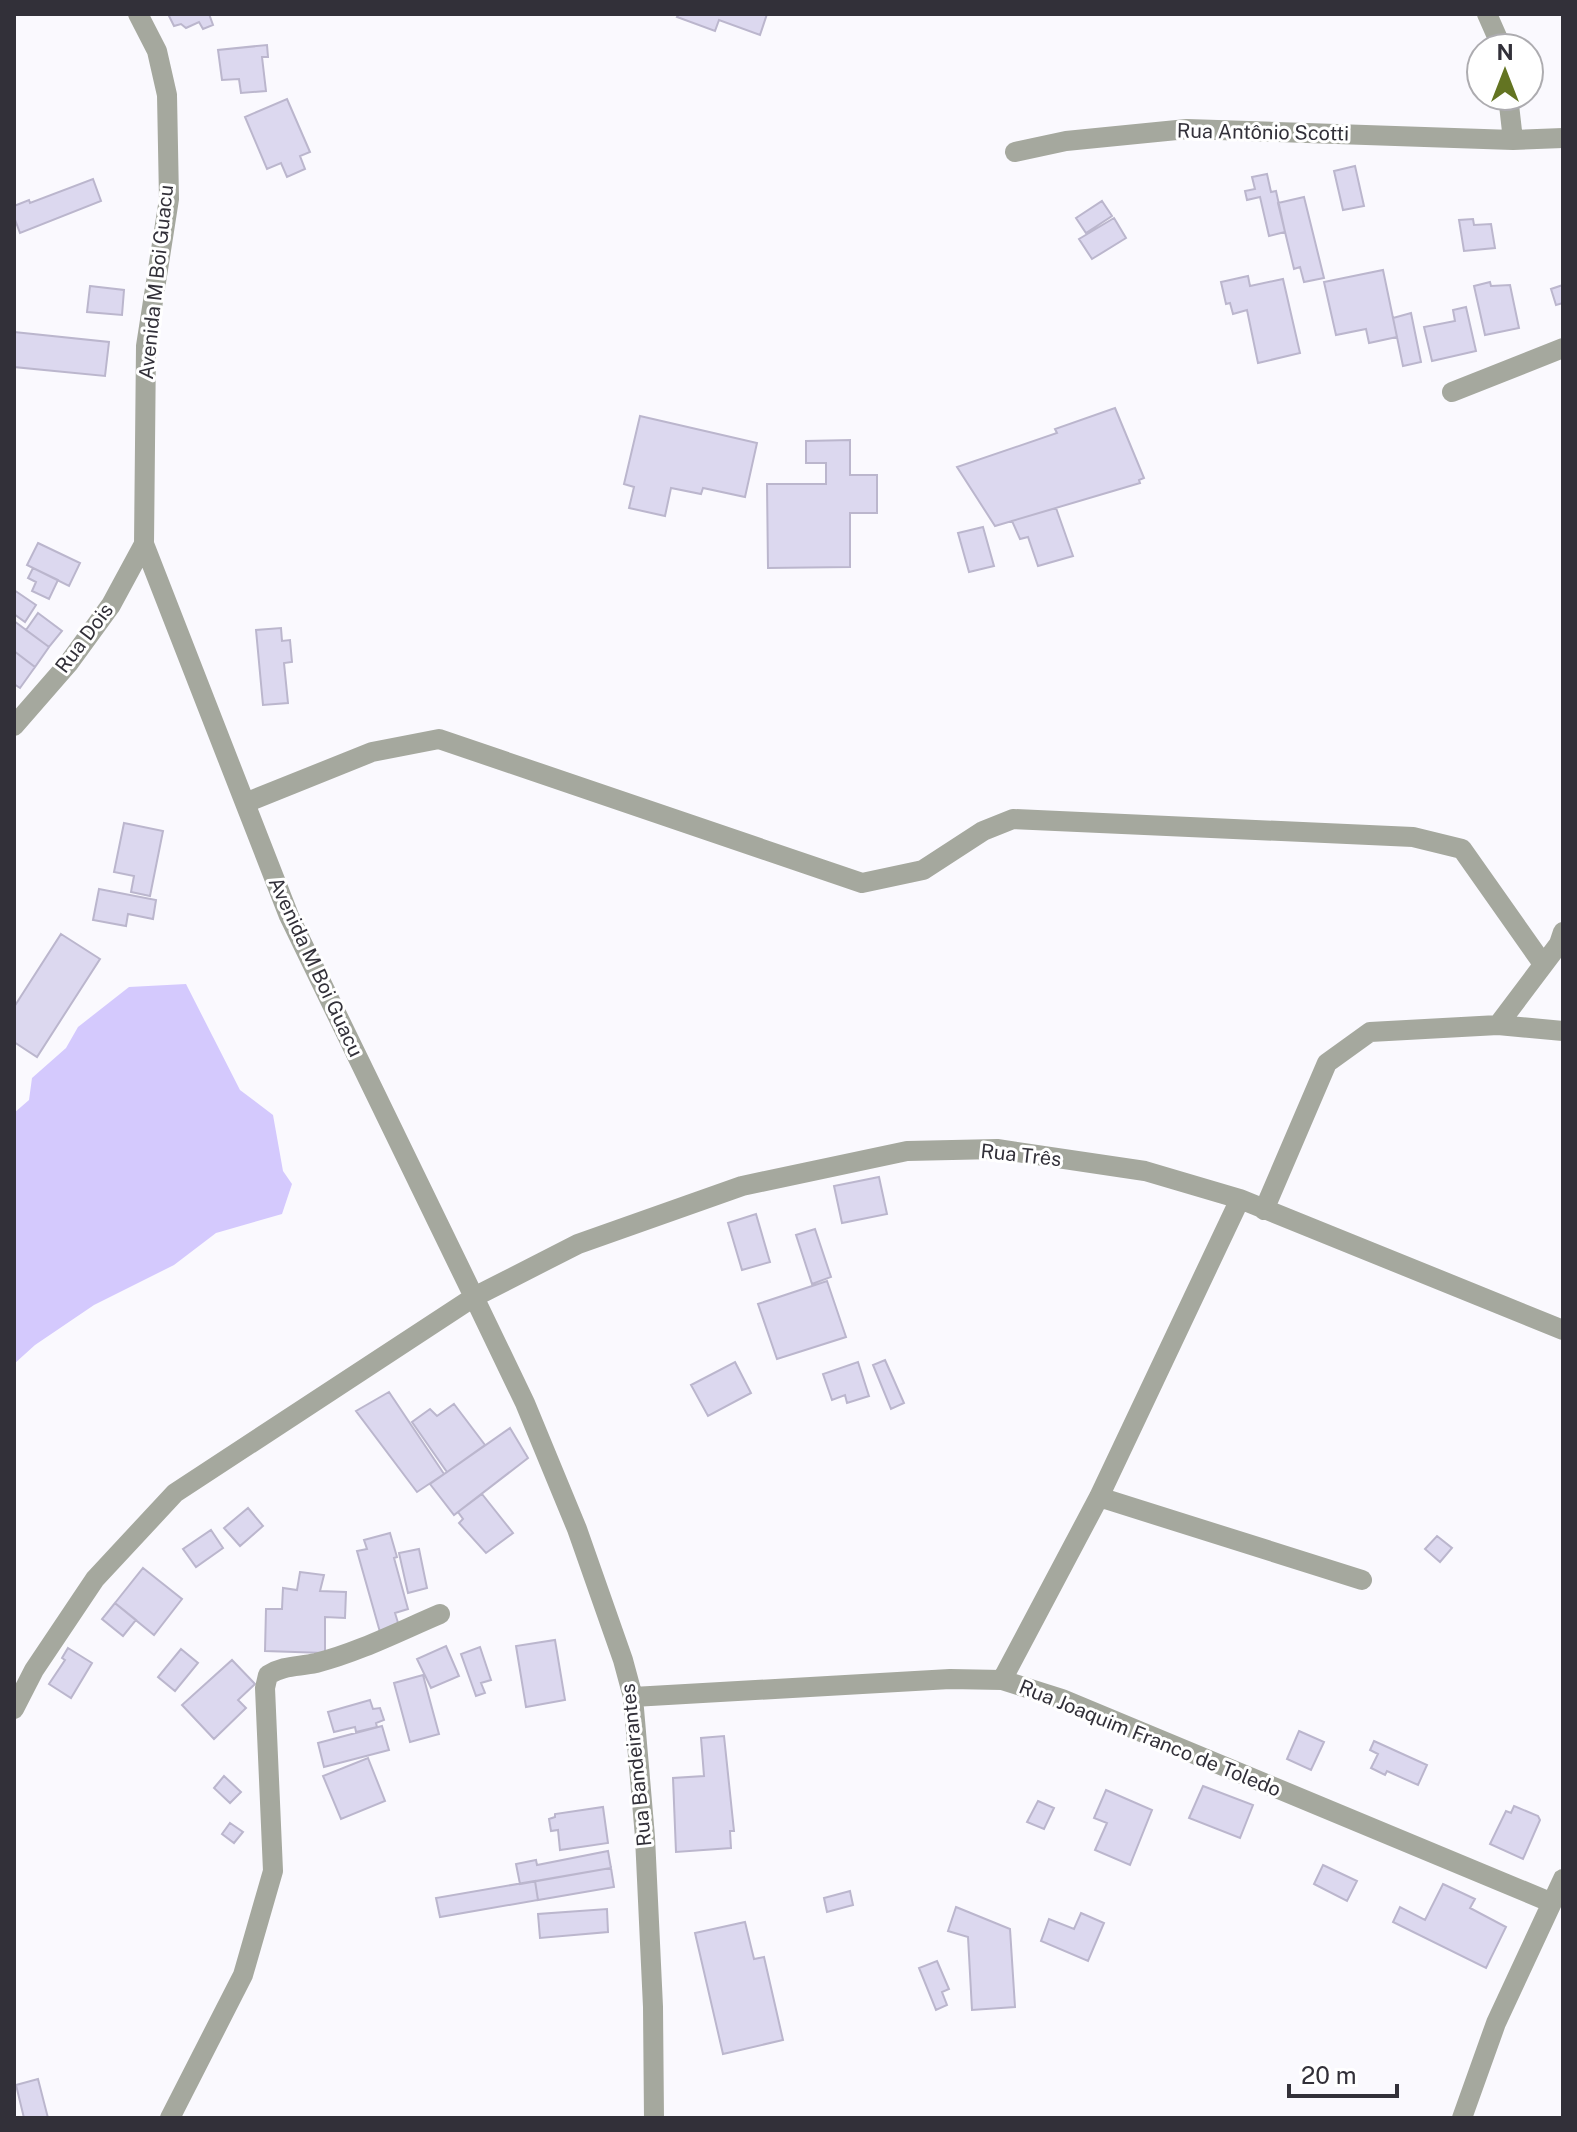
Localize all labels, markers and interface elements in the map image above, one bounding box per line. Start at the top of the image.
north arrow [1465,32,1545,112]
text: N [1496,39,1514,65]
street label: Rua Antônio Scotti [1177,118,1349,146]
street label: Avenida M Boi Guacu [134,184,178,380]
street label: Rua Dois [50,598,118,678]
street label: Avenida M Boi Guacu [264,873,368,1061]
street label: Rua Três [979,1139,1063,1171]
street label: Rua Joaquim Franco de Toledo [1016,1674,1284,1802]
street label: Rua Bandeirantes [616,1682,656,1848]
scale bar [1289,2048,1397,2098]
text: 20 m [1301,2061,1357,2089]

